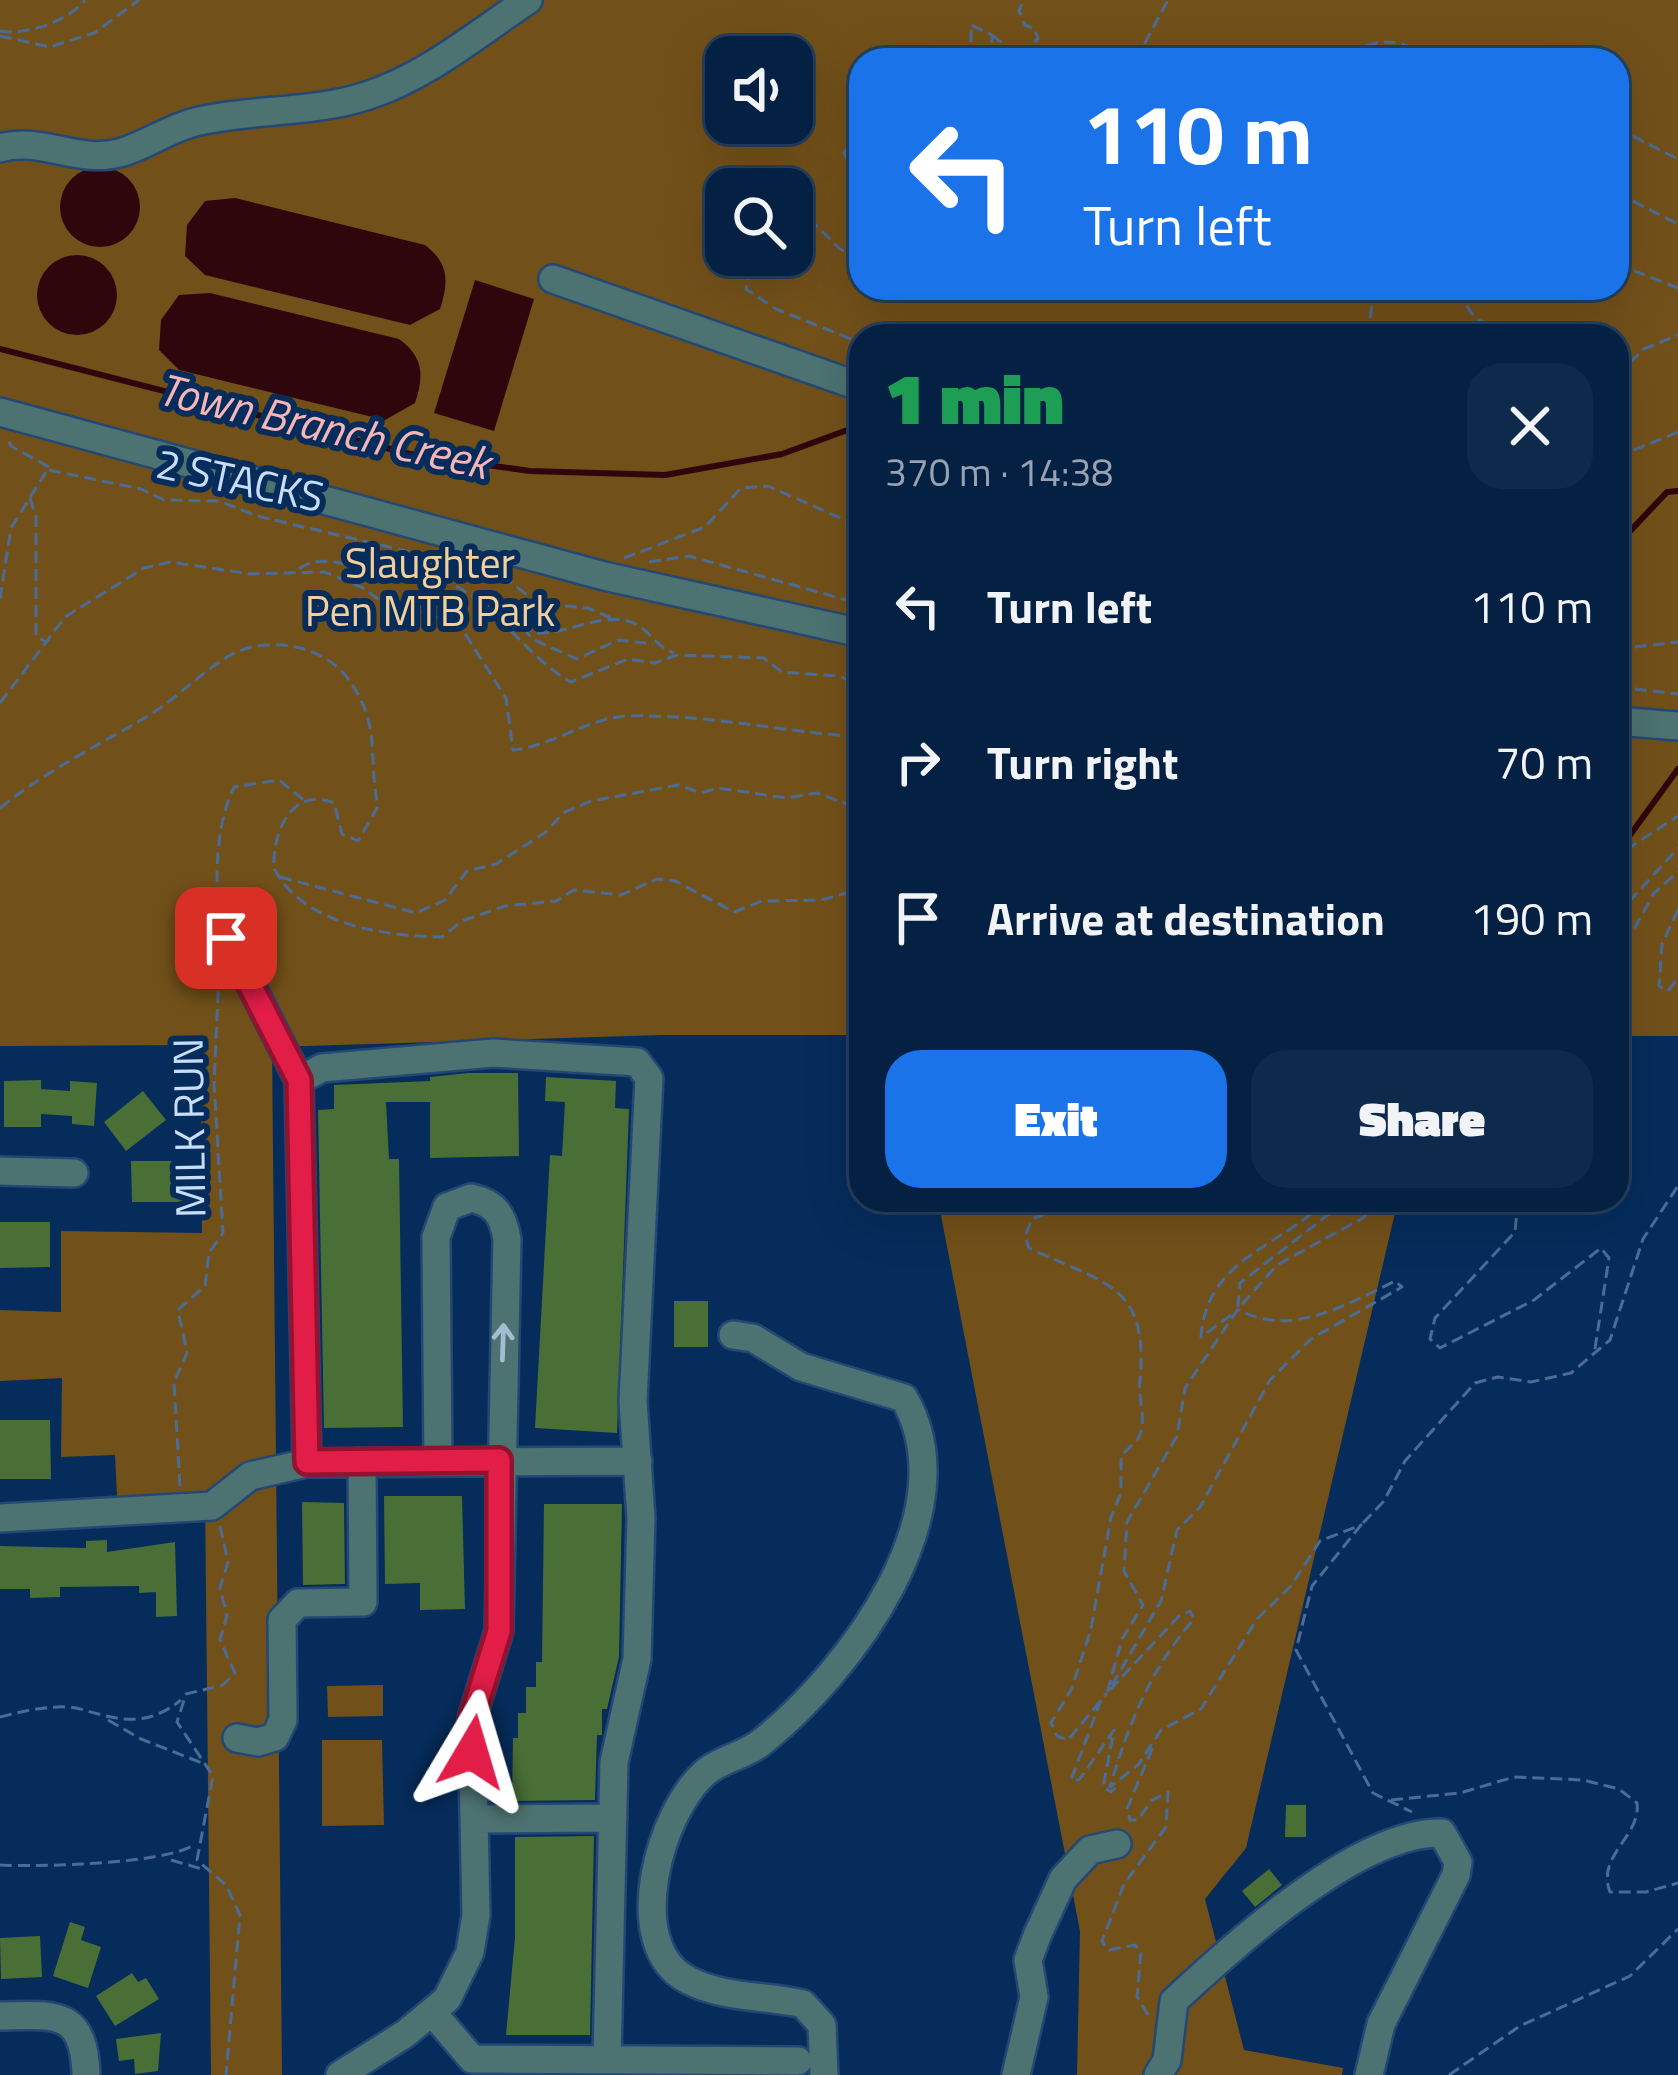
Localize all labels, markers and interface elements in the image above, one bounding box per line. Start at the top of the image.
map controls [705,36,813,276]
button: sound [705,36,813,144]
text: 110 m [1083,69,1313,197]
icon: left [885,96,1041,252]
button: search [705,168,813,276]
text: Turn left [1083,184,1272,266]
text: 1 min [885,342,1064,452]
water label: Town Branch Creek [152,354,501,497]
button: close [1467,363,1593,489]
street label: 2 STACKS [151,430,330,528]
text: 370 m · 14:38 [885,442,1113,501]
park label: Slaughter Pen MTB Park [305,530,555,642]
text: Turn left [987,572,1152,640]
text: 110 m [1470,572,1593,640]
icon: left [885,573,951,639]
text: Turn right [987,728,1178,796]
text: 70 m [1495,728,1593,796]
icon: right [885,729,951,795]
text: Arrive at destination [987,884,1385,952]
text: 190 m [1470,884,1593,952]
icon: arrive [885,885,951,951]
pin [175,887,277,989]
icon: arrive [193,905,259,971]
street label: MILK RUN [154,1037,222,1219]
button: Exit [885,1050,1227,1188]
button: Share [1251,1050,1593,1188]
one-way arrow [492,1323,515,1362]
position arrow [409,1689,535,1815]

